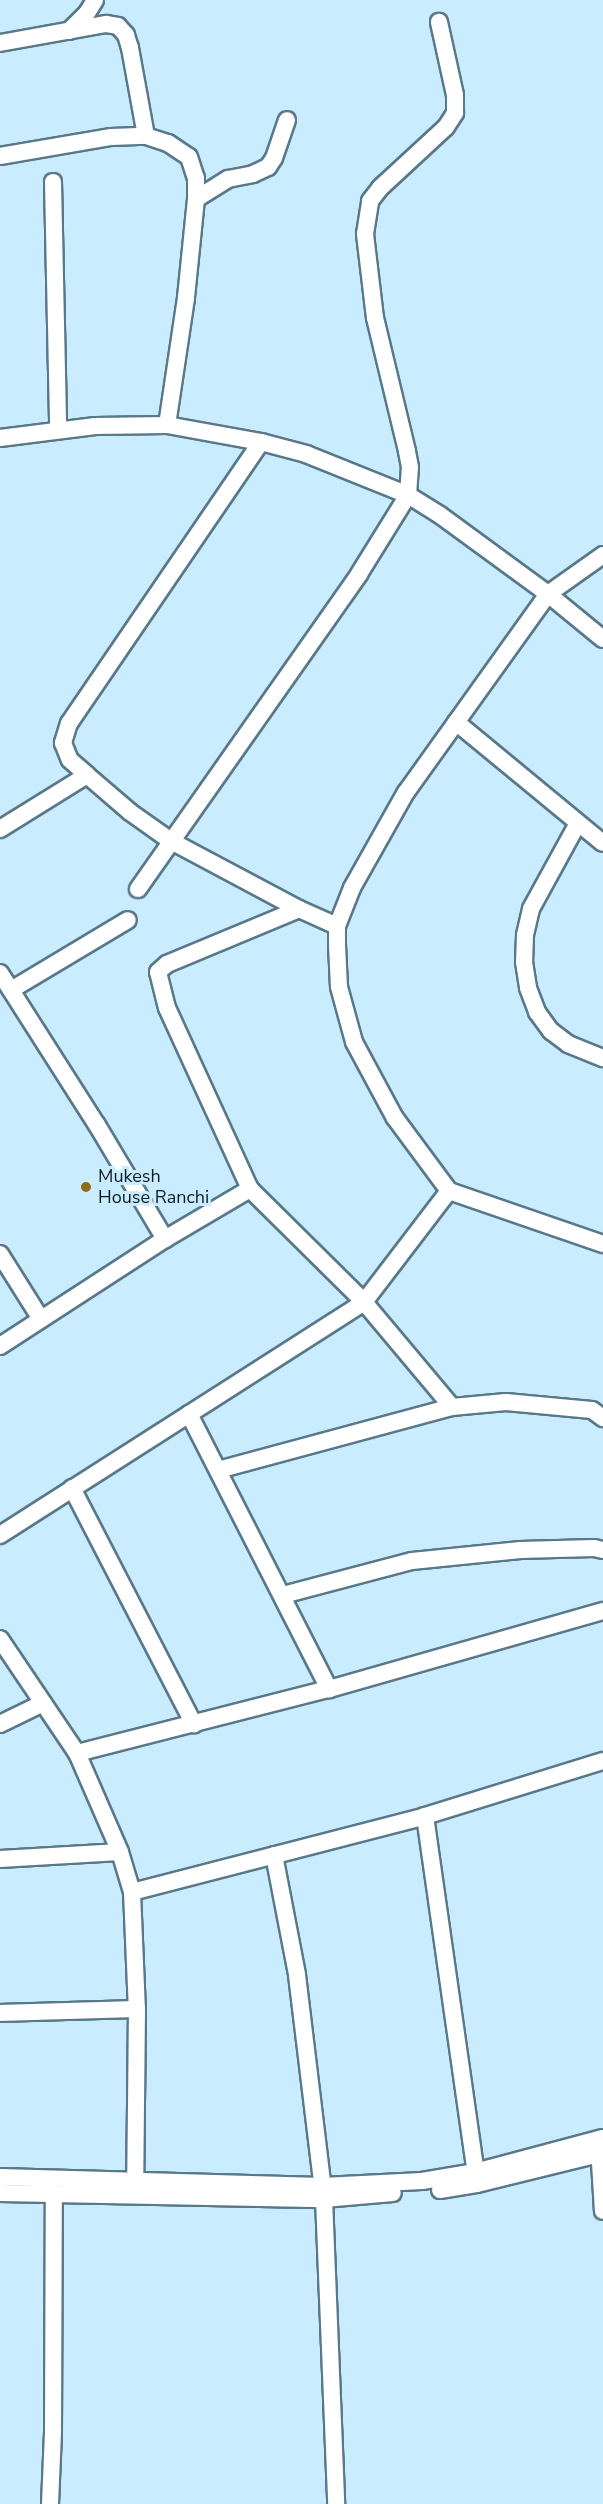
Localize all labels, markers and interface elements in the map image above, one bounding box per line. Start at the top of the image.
place label: Mukesh House Ranchi [98,1166,209,1208]
marker: Mukesh House Ranchi [79,1180,93,1194]

